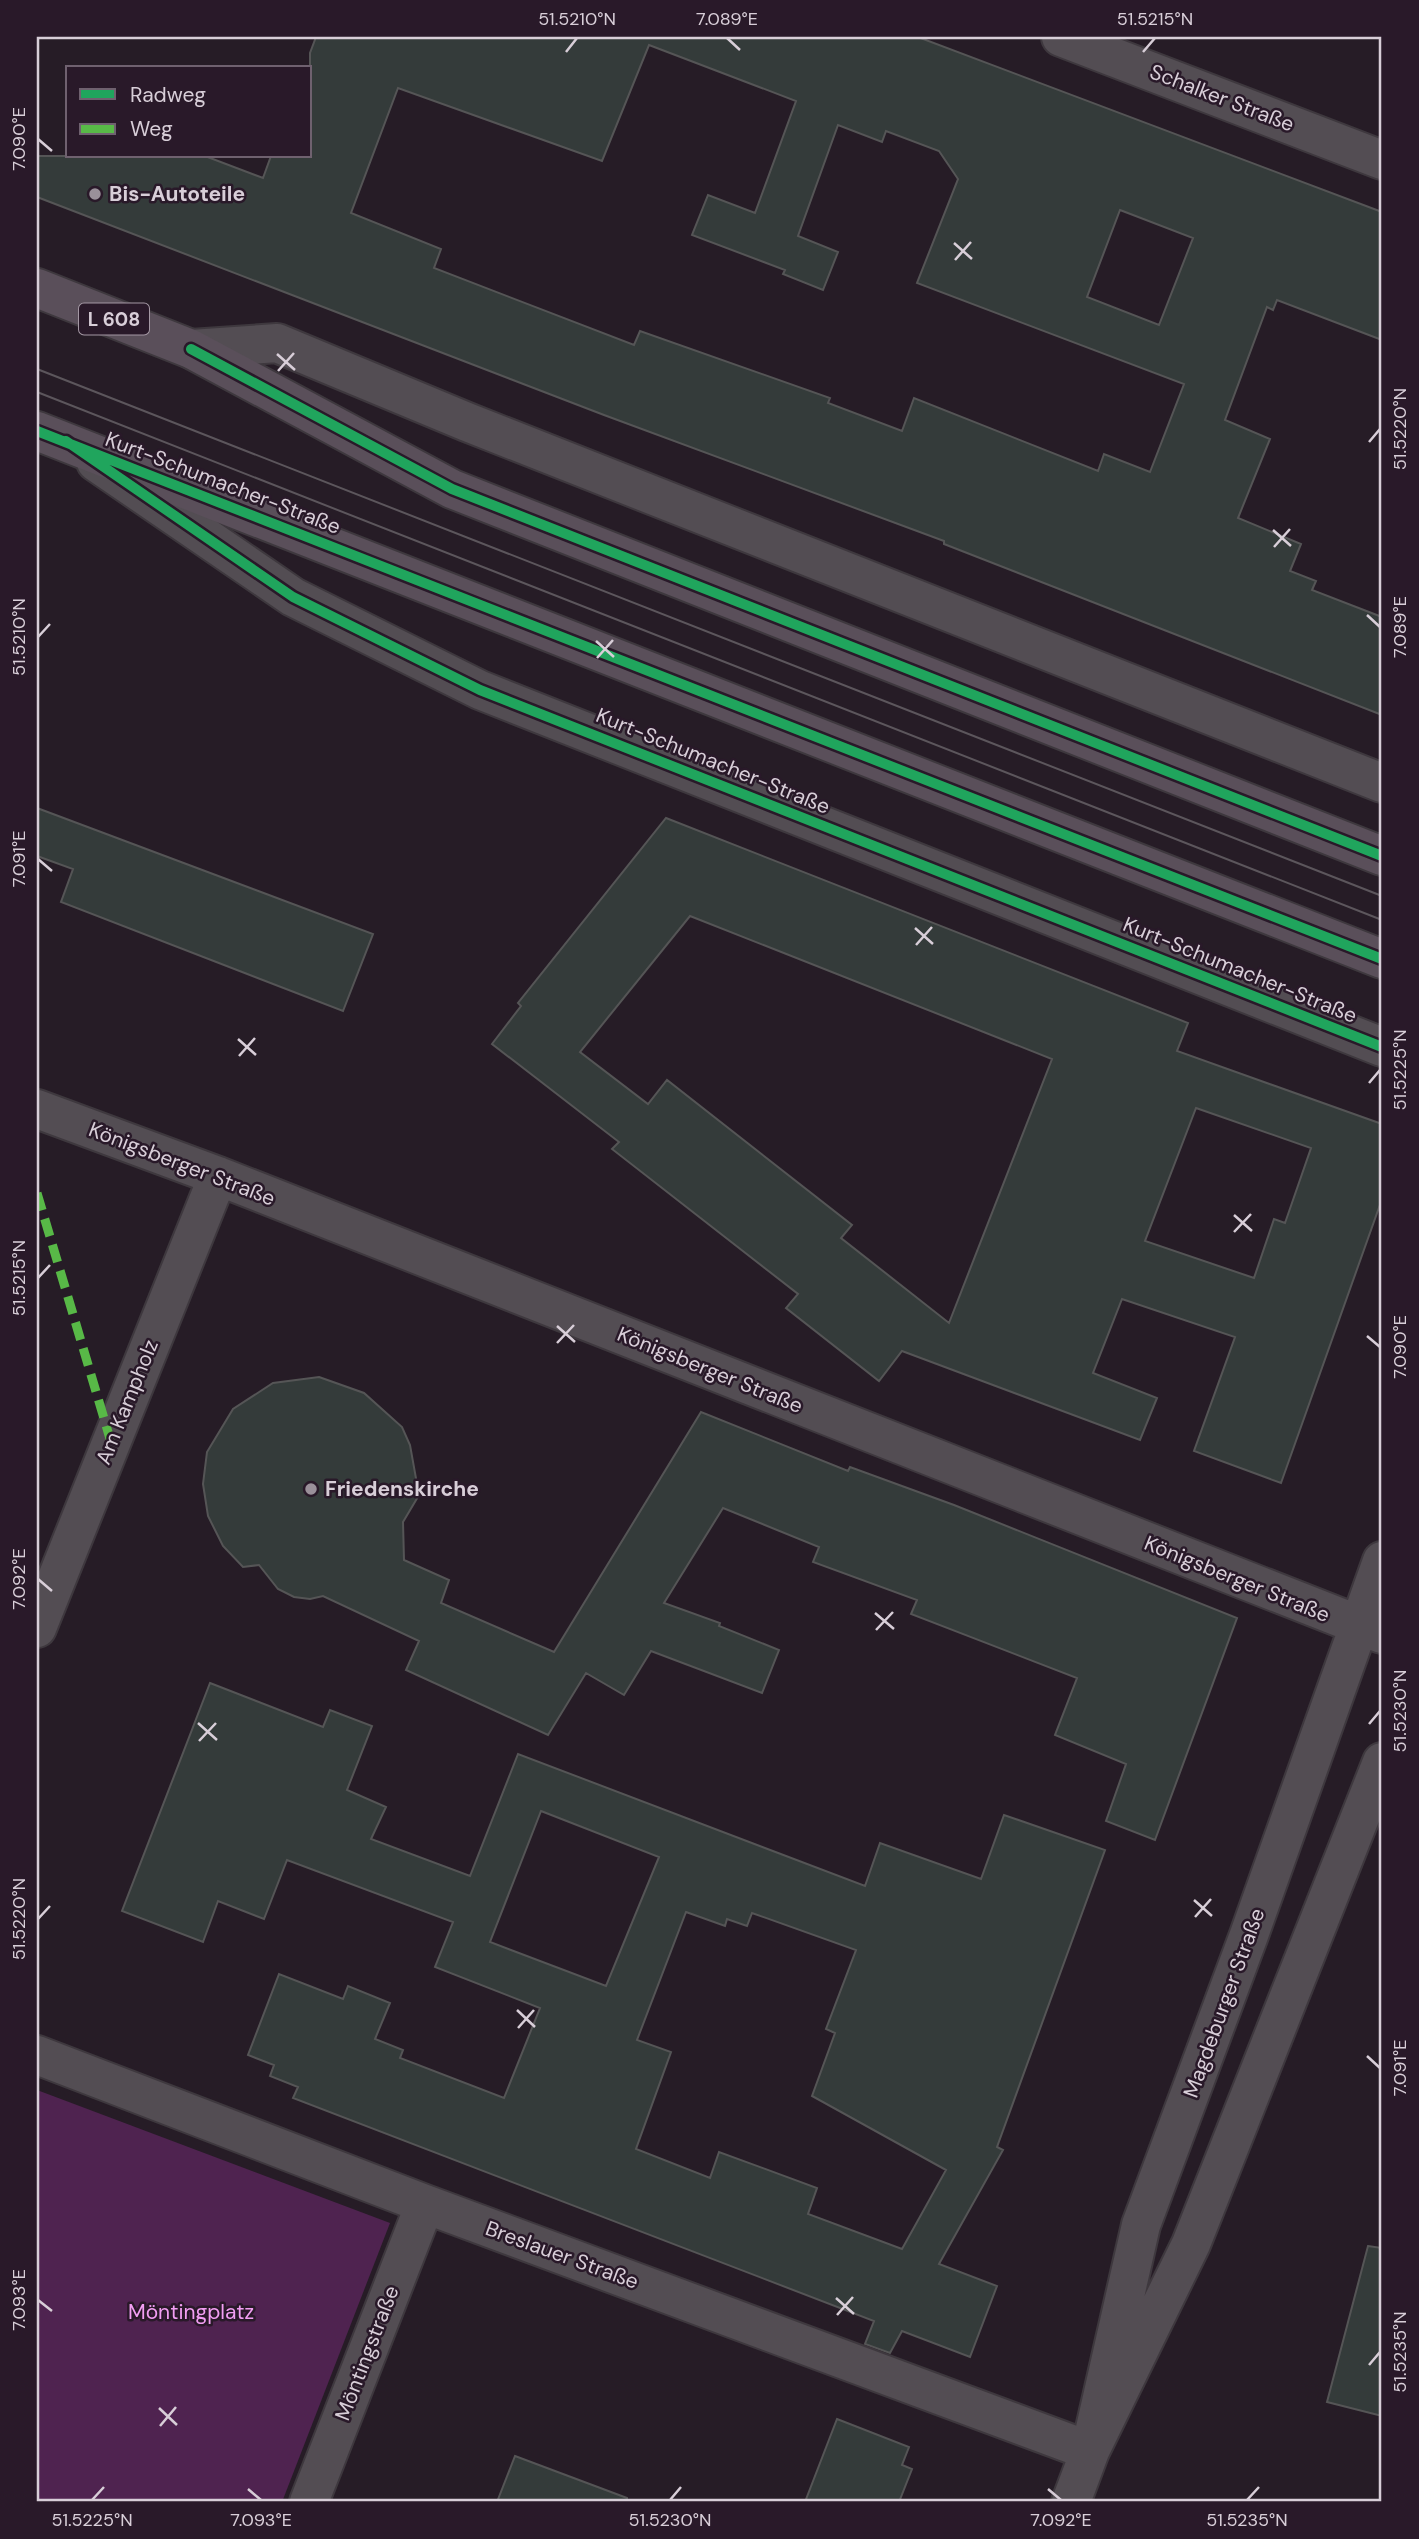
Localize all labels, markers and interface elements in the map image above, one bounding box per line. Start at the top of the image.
text: 51.5210°N [538,7,616,31]
text: 7.089°E [696,7,758,31]
text: 51.5215°N [1117,7,1193,31]
street label: Schalker Straße [1146,58,1298,138]
legend [66,66,312,158]
text: Radweg [130,81,206,109]
text: 7.090°E [7,107,31,171]
text: Weg [130,115,173,143]
place label: Bis-Autoteile [109,180,245,208]
marker: Bis-Autoteile [87,186,103,202]
road number: L 608 [79,304,149,334]
text: 51.5220°N [1388,388,1412,470]
street label: Kurt-Schumacher-Straße [101,425,345,541]
text: 7.089°E [1388,596,1412,658]
text: 51.5210°N [7,598,31,676]
street label: Kurt-Schumacher-Straße [592,701,834,821]
text: 7.091°E [7,831,31,887]
street label: Kurt-Schumacher-Straße [1119,910,1361,1030]
text: 51.5225°N [1388,1029,1412,1111]
street label: Königsberger Straße [85,1116,279,1213]
text: 51.5215°N [7,1240,31,1316]
text: 7.090°E [1388,1315,1412,1379]
street label: Königsberger Straße [613,1320,807,1420]
street label: Am Kampholz [89,1335,165,1469]
place label: Friedenskirche [325,1475,479,1503]
marker: Friedenskirche [303,1481,319,1497]
street label: Königsberger Straße [1140,1529,1334,1629]
text: 7.092°E [7,1548,31,1610]
text: 51.5230°N [1388,1670,1412,1752]
text: 51.5220°N [7,1878,31,1960]
street label: Magdeburger Straße [1177,1904,1271,2102]
text: 7.091°E [1388,2040,1412,2096]
street label: Breslauer Straße [482,2214,643,2296]
text: 7.093°E [7,2269,31,2331]
street label: Möntingstraße [328,2282,406,2424]
park label: Möntingplatz [128,2298,254,2326]
text: 51.5235°N [1388,2311,1412,2393]
text: 51.5225°N [51,2508,133,2532]
text: 7.093°E [230,2508,292,2532]
text: 51.5230°N [629,2508,711,2532]
text: 7.092°E [1030,2508,1092,2532]
text: 51.5235°N [1206,2508,1288,2532]

